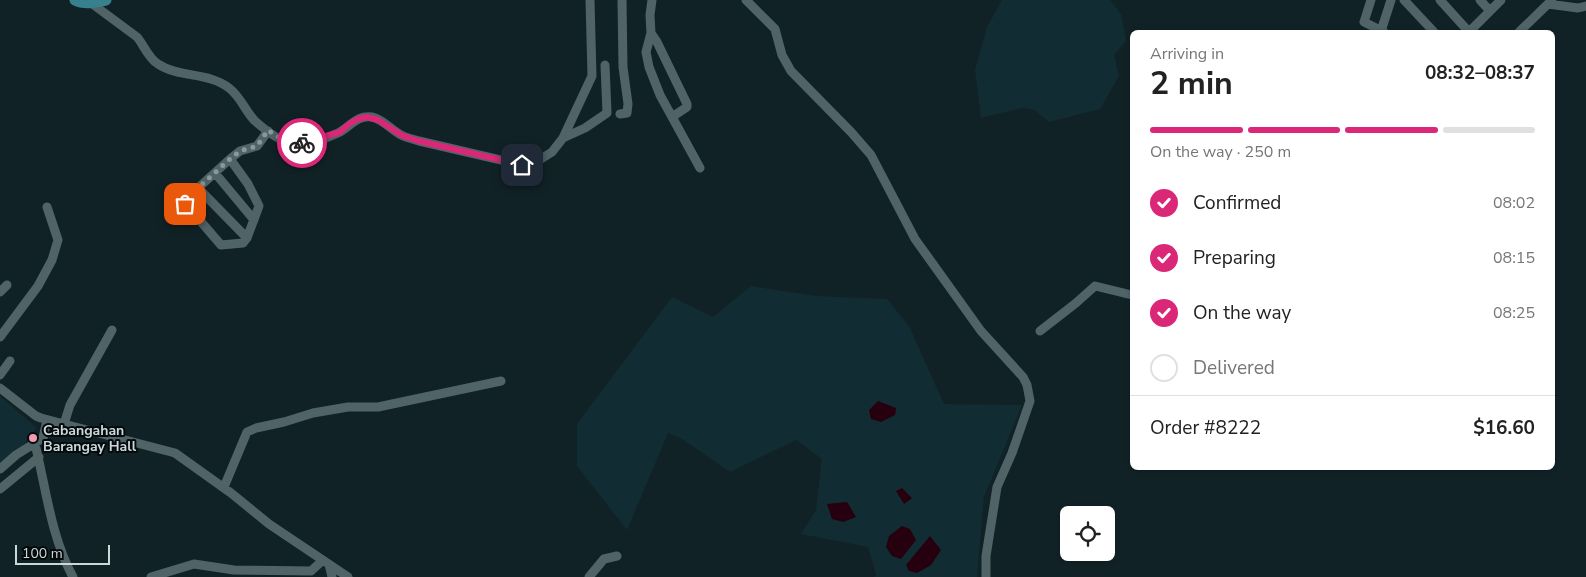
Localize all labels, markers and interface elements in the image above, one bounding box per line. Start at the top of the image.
text: Arriving in [1150,43,1224,65]
text: 08:32–08:37 [1425,60,1535,86]
text: 2 min [1150,62,1233,105]
courier [277,118,327,168]
icon: bike [288,129,316,157]
text: On the way · 250 m [1150,141,1291,163]
pin [501,144,543,186]
icon: home [508,151,536,179]
pin [164,183,206,225]
icon: check [1150,189,1178,217]
icon: bag [171,190,199,218]
text: Confirmed [1193,190,1281,216]
text: 08:02 [1493,192,1535,214]
icon: check [1150,244,1178,272]
text: Preparing [1193,245,1276,271]
text: 08:15 [1493,247,1535,269]
icon: check [1150,299,1178,327]
text: On the way [1193,300,1291,326]
text: 08:25 [1493,302,1535,324]
text: Delivered [1193,355,1275,381]
text: Order #8222 [1150,415,1261,441]
text: $16.60 [1473,415,1535,441]
place label: Cabangahan Barangay Hall [43,421,137,456]
marker: Cabangahan Barangay Hall [27,432,39,444]
map controls [1060,506,1115,561]
button: locate [1060,506,1115,561]
scale bar [15,542,110,565]
text: 100 m [22,544,63,563]

